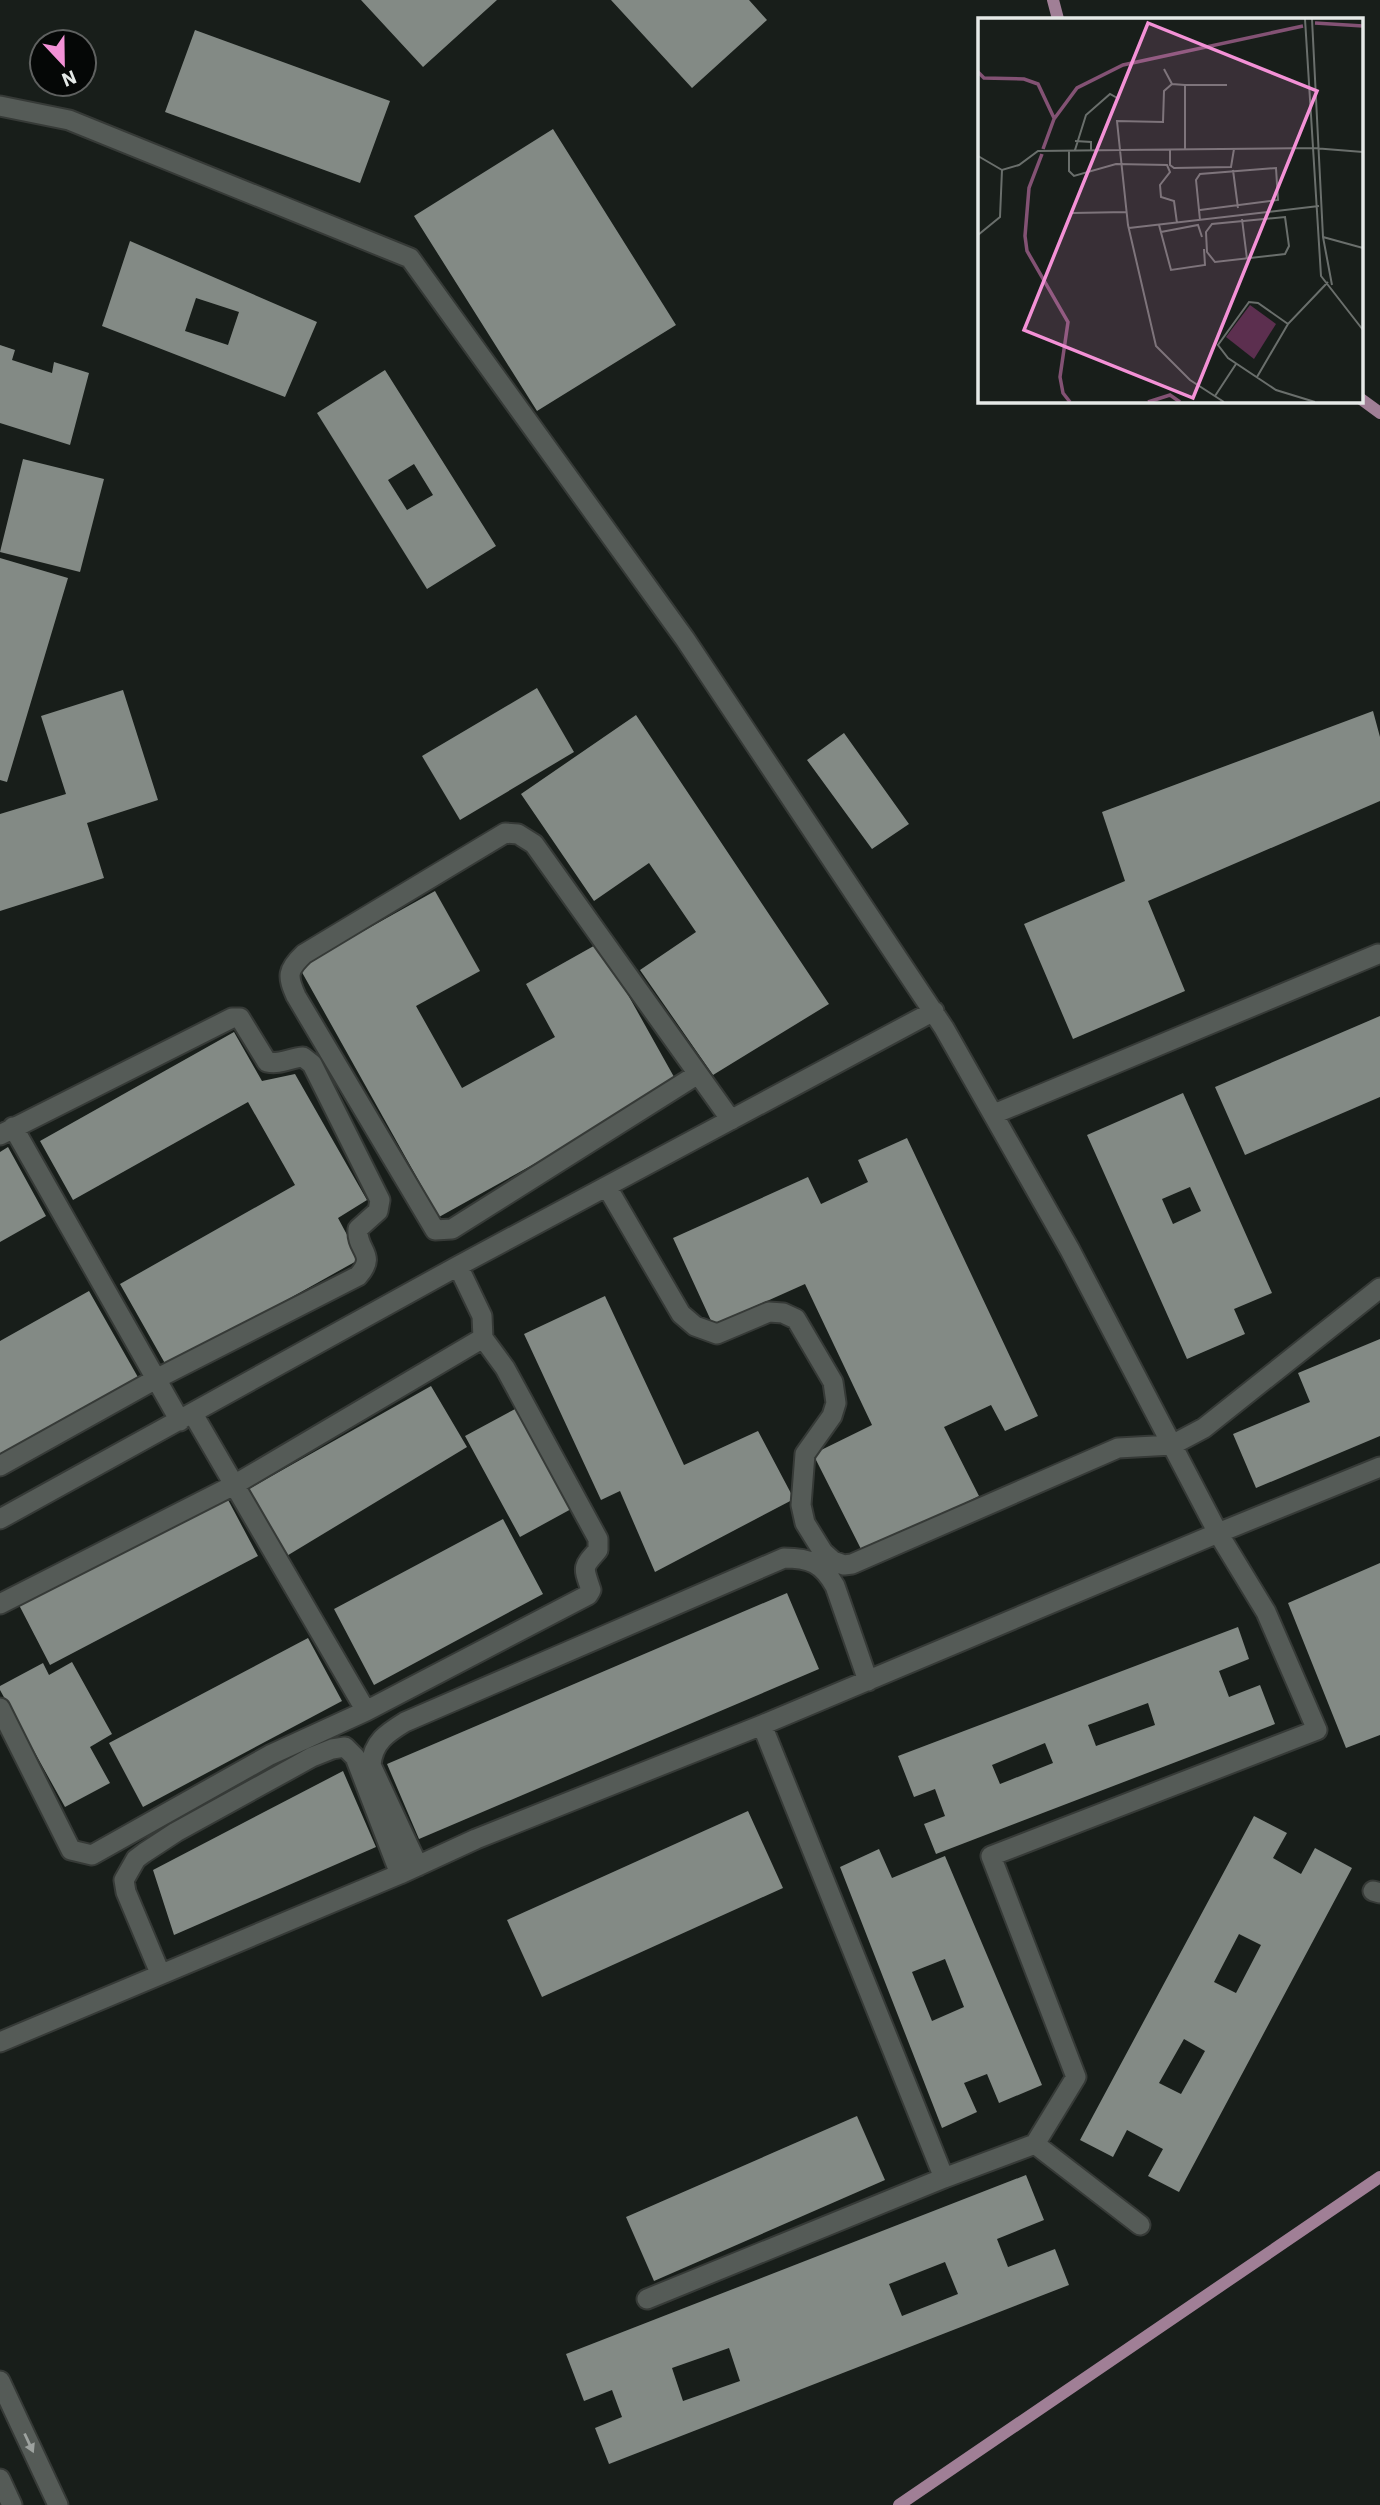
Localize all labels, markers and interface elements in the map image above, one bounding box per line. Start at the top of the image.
inset map [978,18,1362,402]
north arrow [28,28,98,98]
text: N [58,65,80,92]
one-way arrow [23,2433,35,2453]

